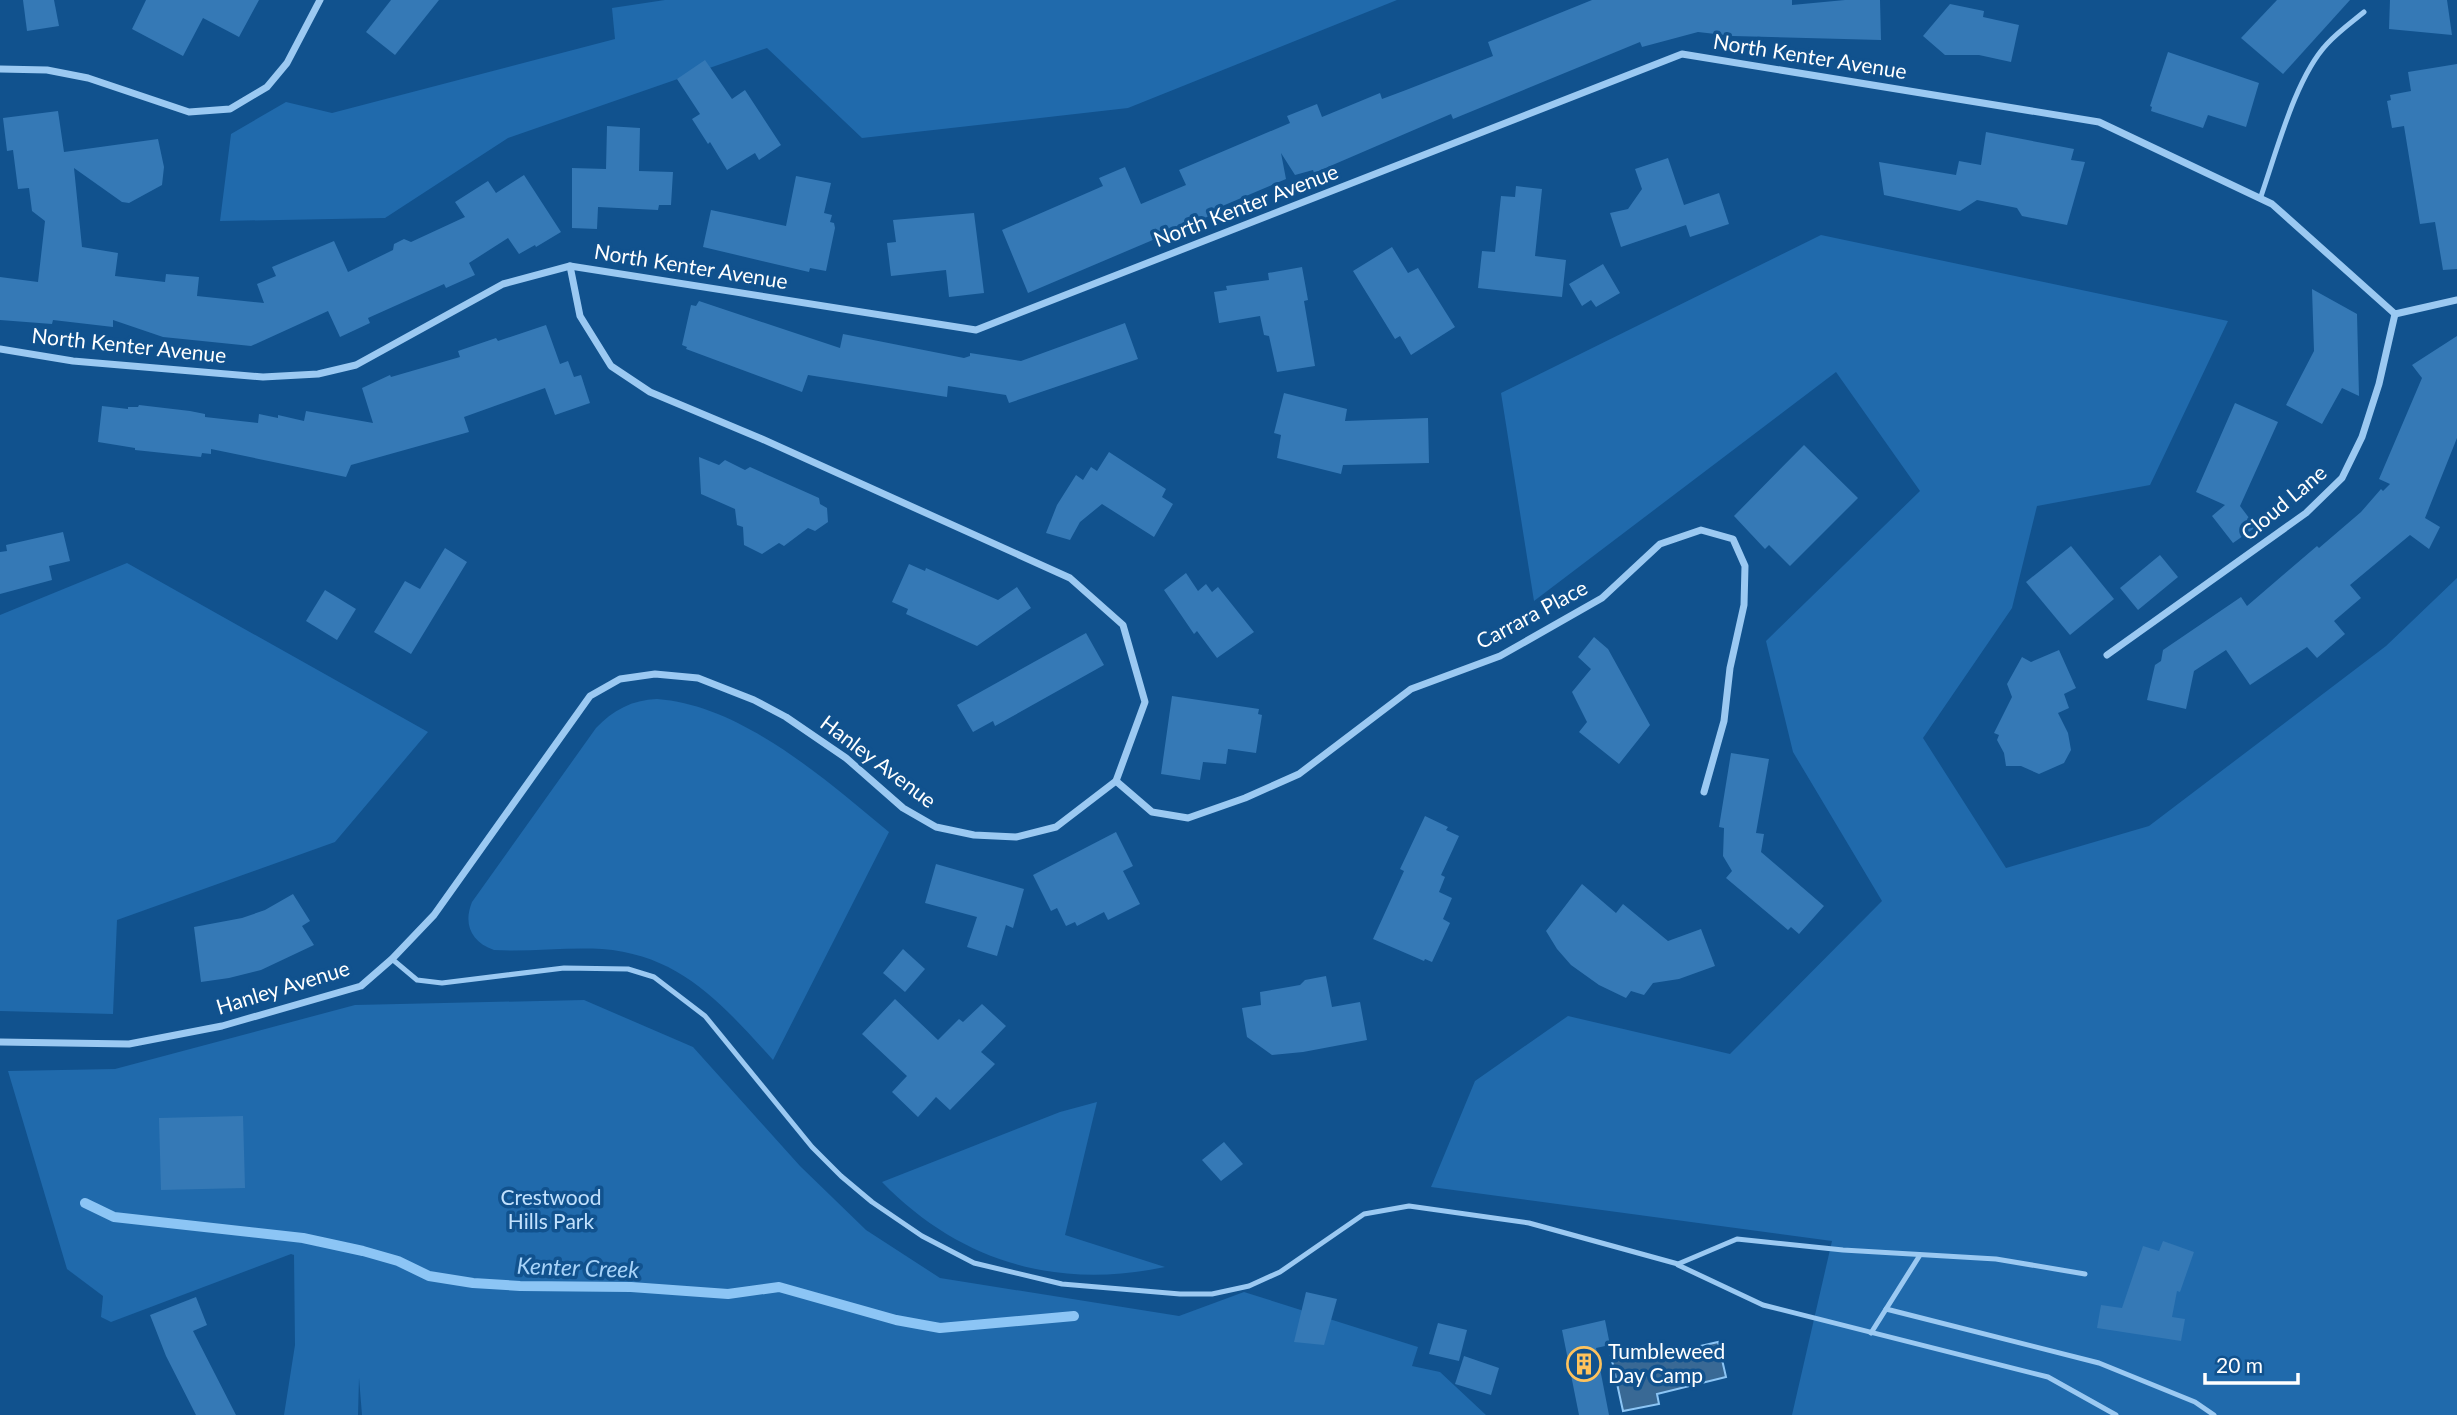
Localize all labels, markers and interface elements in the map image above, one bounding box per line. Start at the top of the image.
street label: North Kenter Avenue [1712,28,1909,83]
street label: North Kenter Avenue [1150,158,1341,251]
street label: North Kenter Avenue [593,238,790,293]
street label: North Kenter Avenue [31,322,228,367]
street label: Cloud Lane [2235,459,2331,545]
street label: Carrara Place [1471,574,1591,653]
street label: Hanley Avenue [816,709,942,812]
street label: Hanley Avenue [213,954,352,1019]
park label: Crestwood Hills Park [501,1184,601,1233]
water label: Kenter Creek [516,1251,641,1283]
place label: Tumbleweed Day Camp [1608,1338,1725,1387]
scale bar [2205,1342,2298,1386]
building icon: Tumbleweed Day Camp [1565,1345,1603,1383]
text: 20 m [2216,1352,2263,1377]

